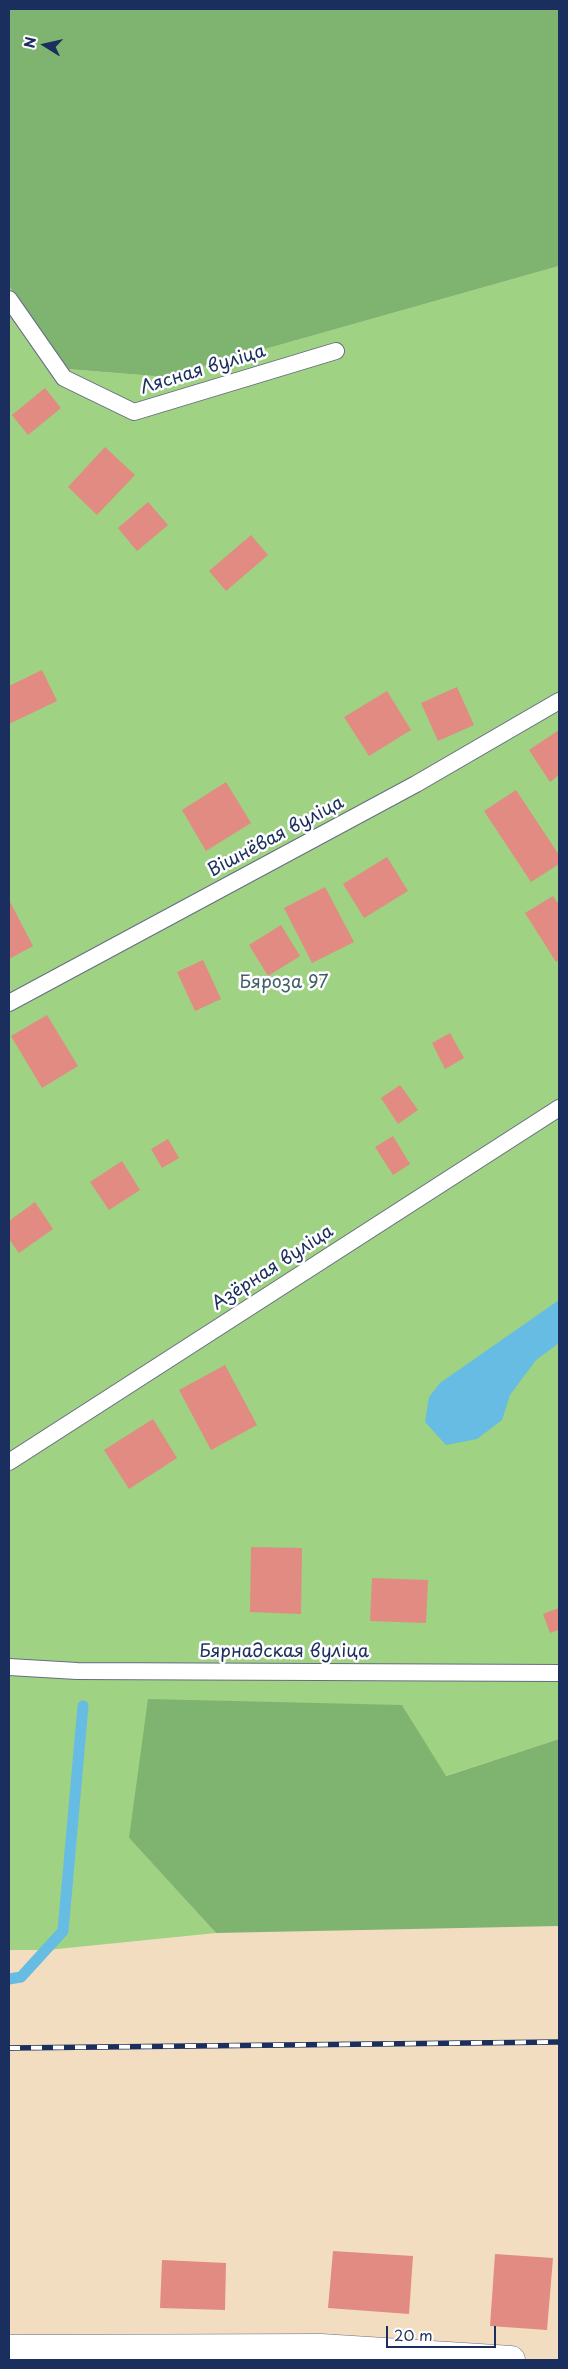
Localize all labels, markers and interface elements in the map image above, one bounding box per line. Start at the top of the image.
north arrow [20,20,70,70]
text: N [18,35,41,50]
street label: Лясная вуліца [138,341,268,399]
street label: Вішнёвая вуліца [204,792,348,882]
park label: Бяроза 97 [240,972,328,994]
street label: Азёрная вуліца [208,1221,338,1315]
street label: Бярнадская вуліца [199,1641,369,1663]
scale bar [388,2316,498,2348]
text: 20 m [394,2323,433,2346]

